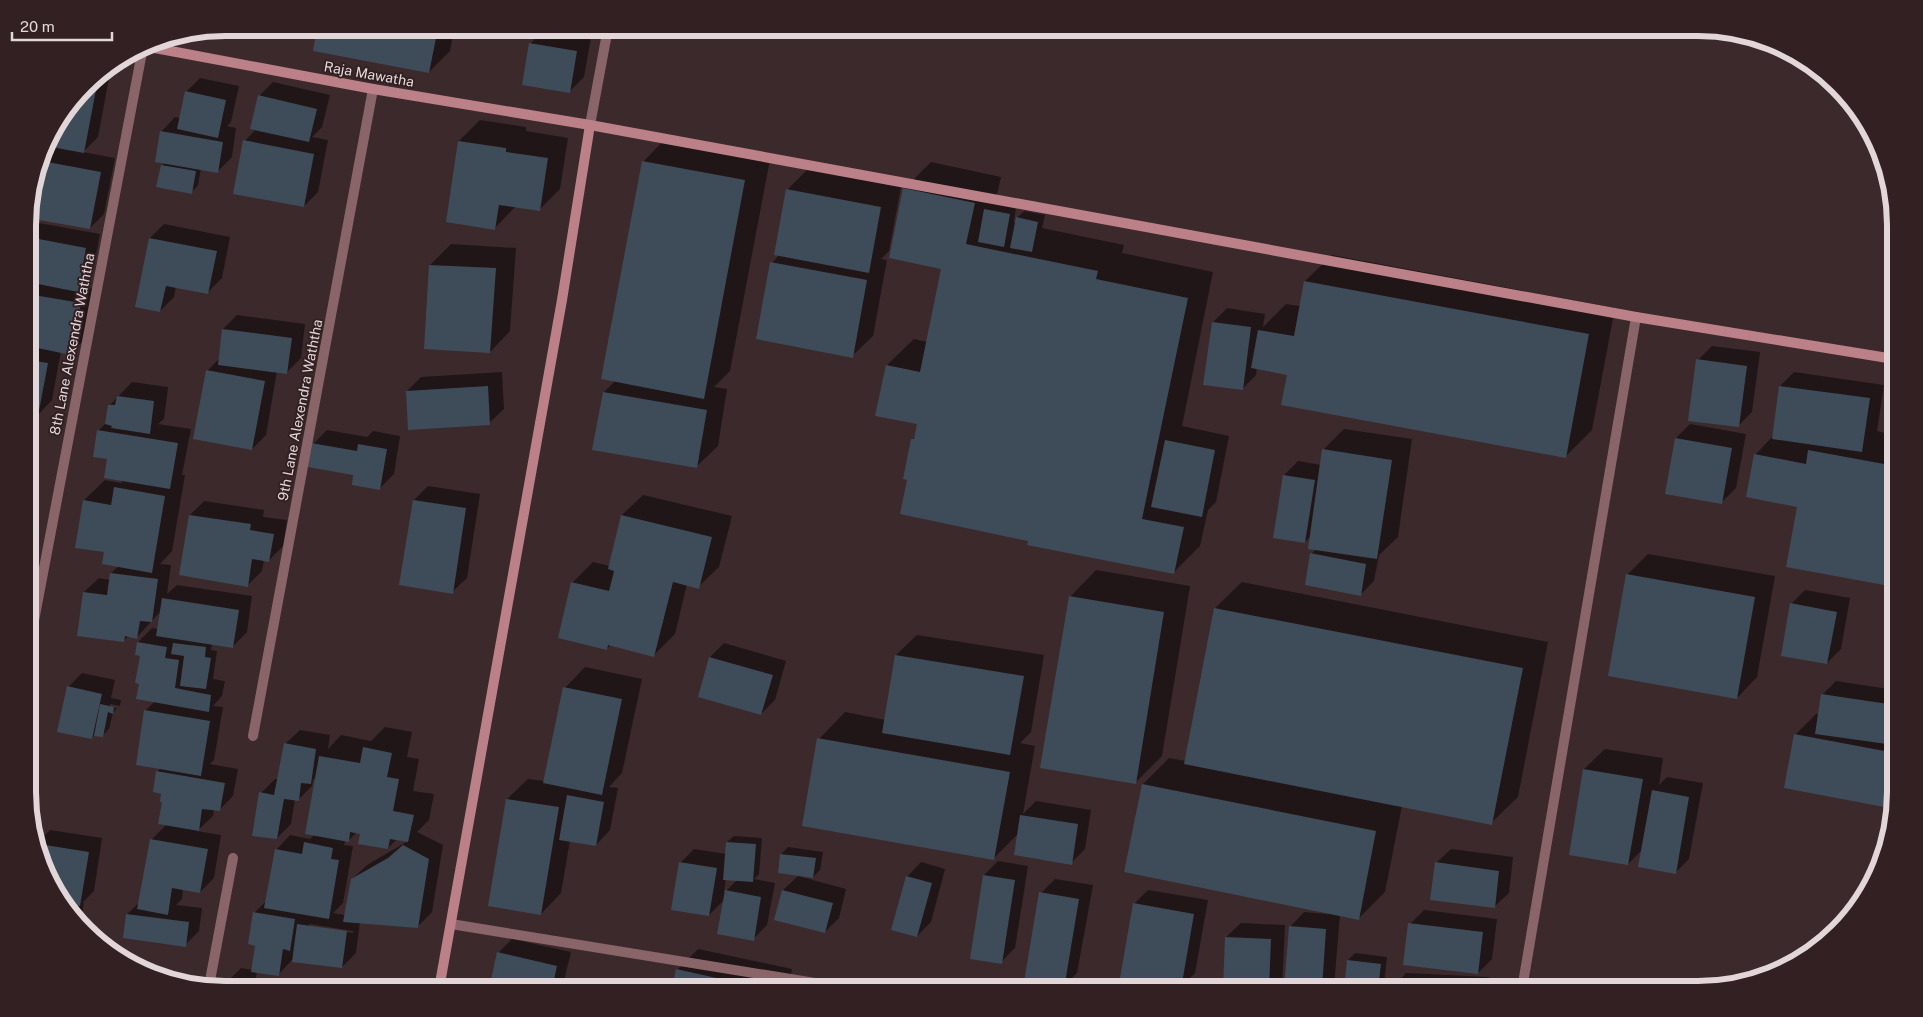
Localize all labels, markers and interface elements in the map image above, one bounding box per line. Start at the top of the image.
scale bar [12,10,112,42]
text: 20 m [20,18,55,35]
street label: Raja Mawatha [323,58,415,90]
street label: 8th Lane Alexendra Waththa [47,252,97,436]
street label: 9th Lane Alexendra Waththa [275,318,325,502]

